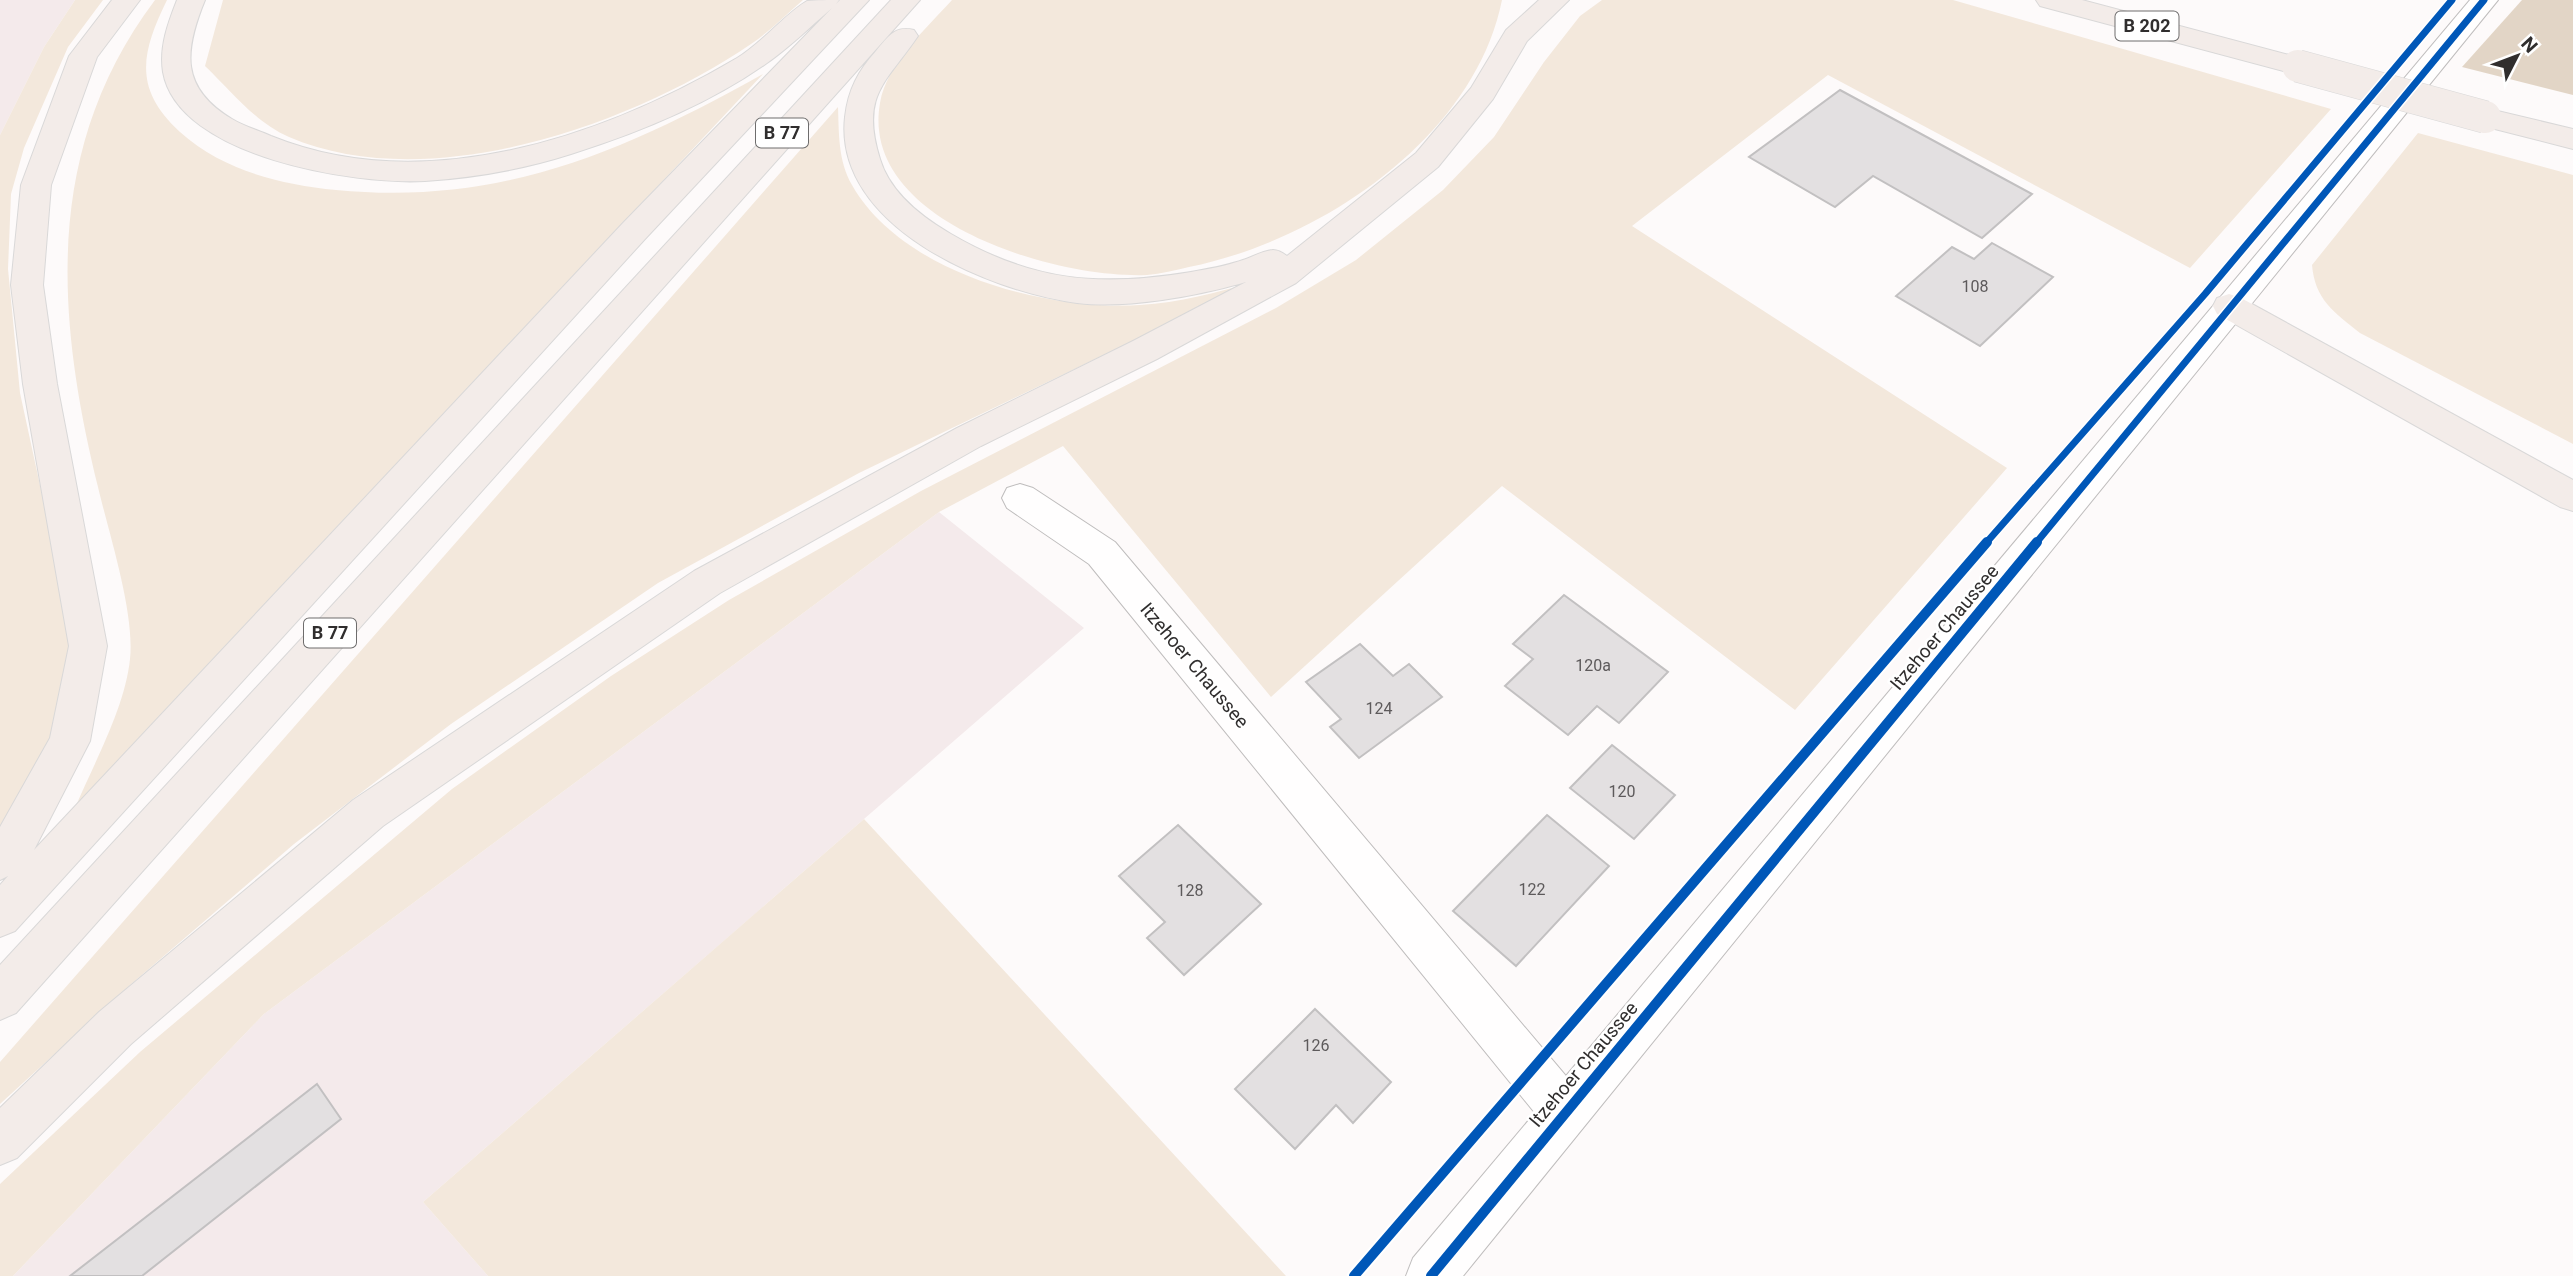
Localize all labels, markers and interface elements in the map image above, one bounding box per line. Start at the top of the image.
road number: B 202 [2116,12,2178,41]
north arrow [2482,21,2552,91]
text: N [2516,32,2542,58]
road number: B 77 [756,118,808,148]
house number: 108 [1962,277,1988,296]
street label: Itzehoer Chaussee [1885,560,2004,695]
street label: Itzehoer Chaussee [1135,598,1254,733]
road number: B 77 [304,618,356,648]
house number: 120a [1575,656,1611,675]
house number: 124 [1366,699,1392,718]
house number: 120 [1609,782,1635,801]
house number: 122 [1519,880,1545,899]
house number: 128 [1177,881,1203,900]
street label: Itzehoer Chaussee [1524,997,1643,1132]
house number: 126 [1303,1036,1329,1055]

